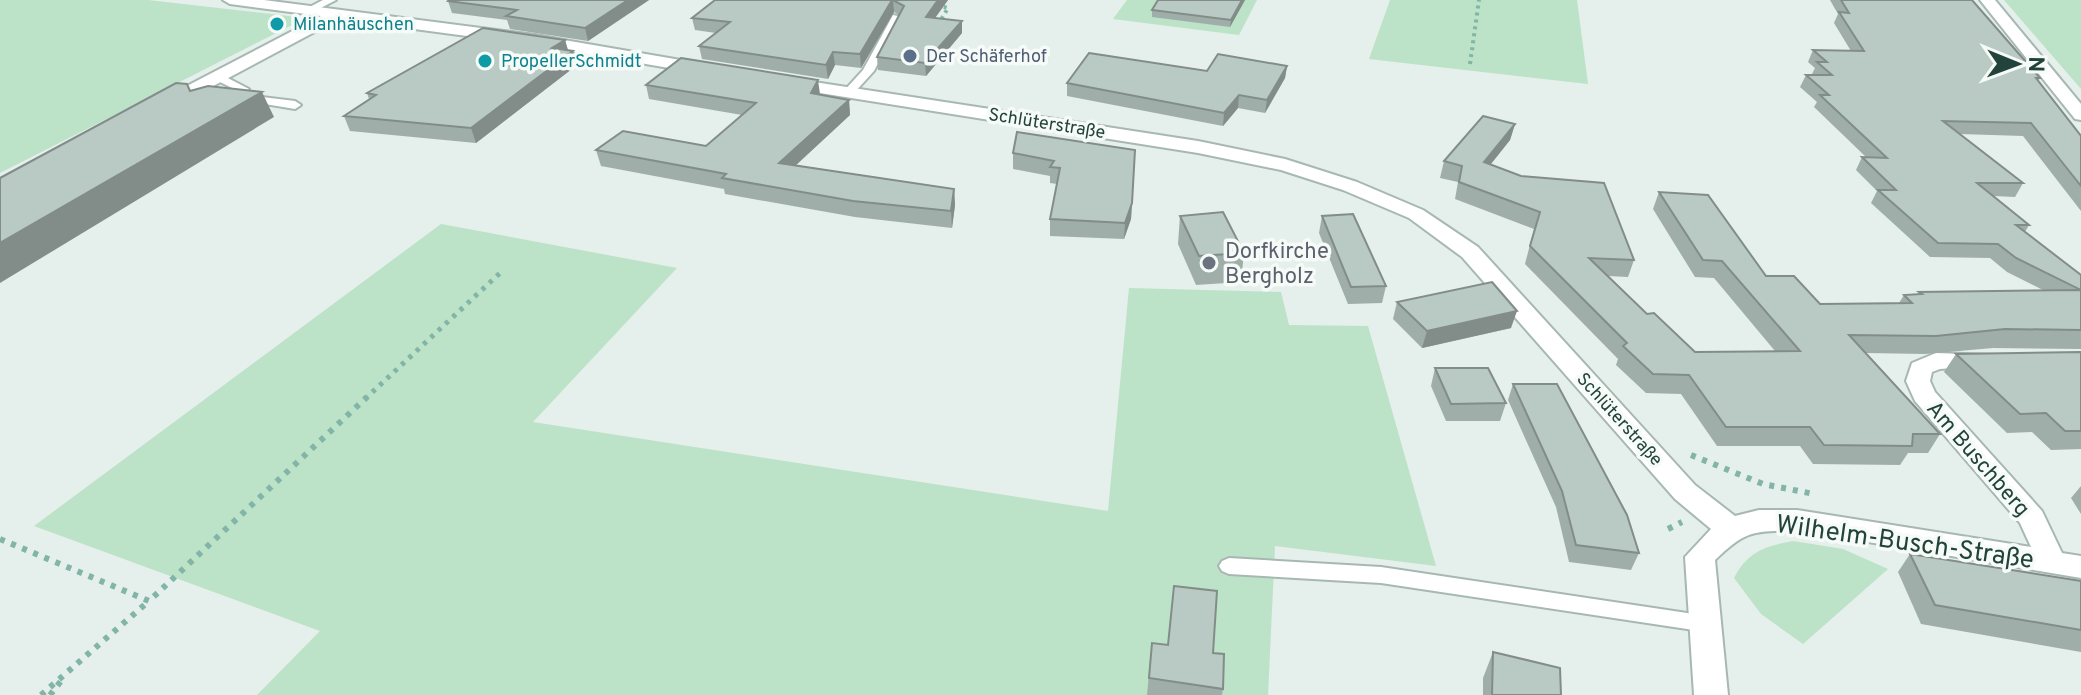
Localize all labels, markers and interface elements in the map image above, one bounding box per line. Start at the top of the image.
place label: Milanhäuschen [293,14,414,37]
marker: Milanhäuschen [268,15,286,33]
north arrow [1977,24,2057,104]
place label: Der Schäferhof [926,46,1047,69]
marker: Der Schäferhof [901,47,919,65]
place label: PropellerSchmidt [501,51,642,74]
marker: PropellerSchmidt [476,52,494,70]
text: N [2021,56,2048,72]
street label: Schlüterstraße [987,104,1107,145]
place label: Dorfkirche Bergholz [1225,239,1329,291]
marker: Dorfkirche Bergholz [1200,254,1218,272]
street label: Schlüterstraße [1571,369,1667,471]
street label: Am Buschberg [1920,396,2035,523]
street label: Wilhelm-Busch-Straße [1774,509,2036,578]

